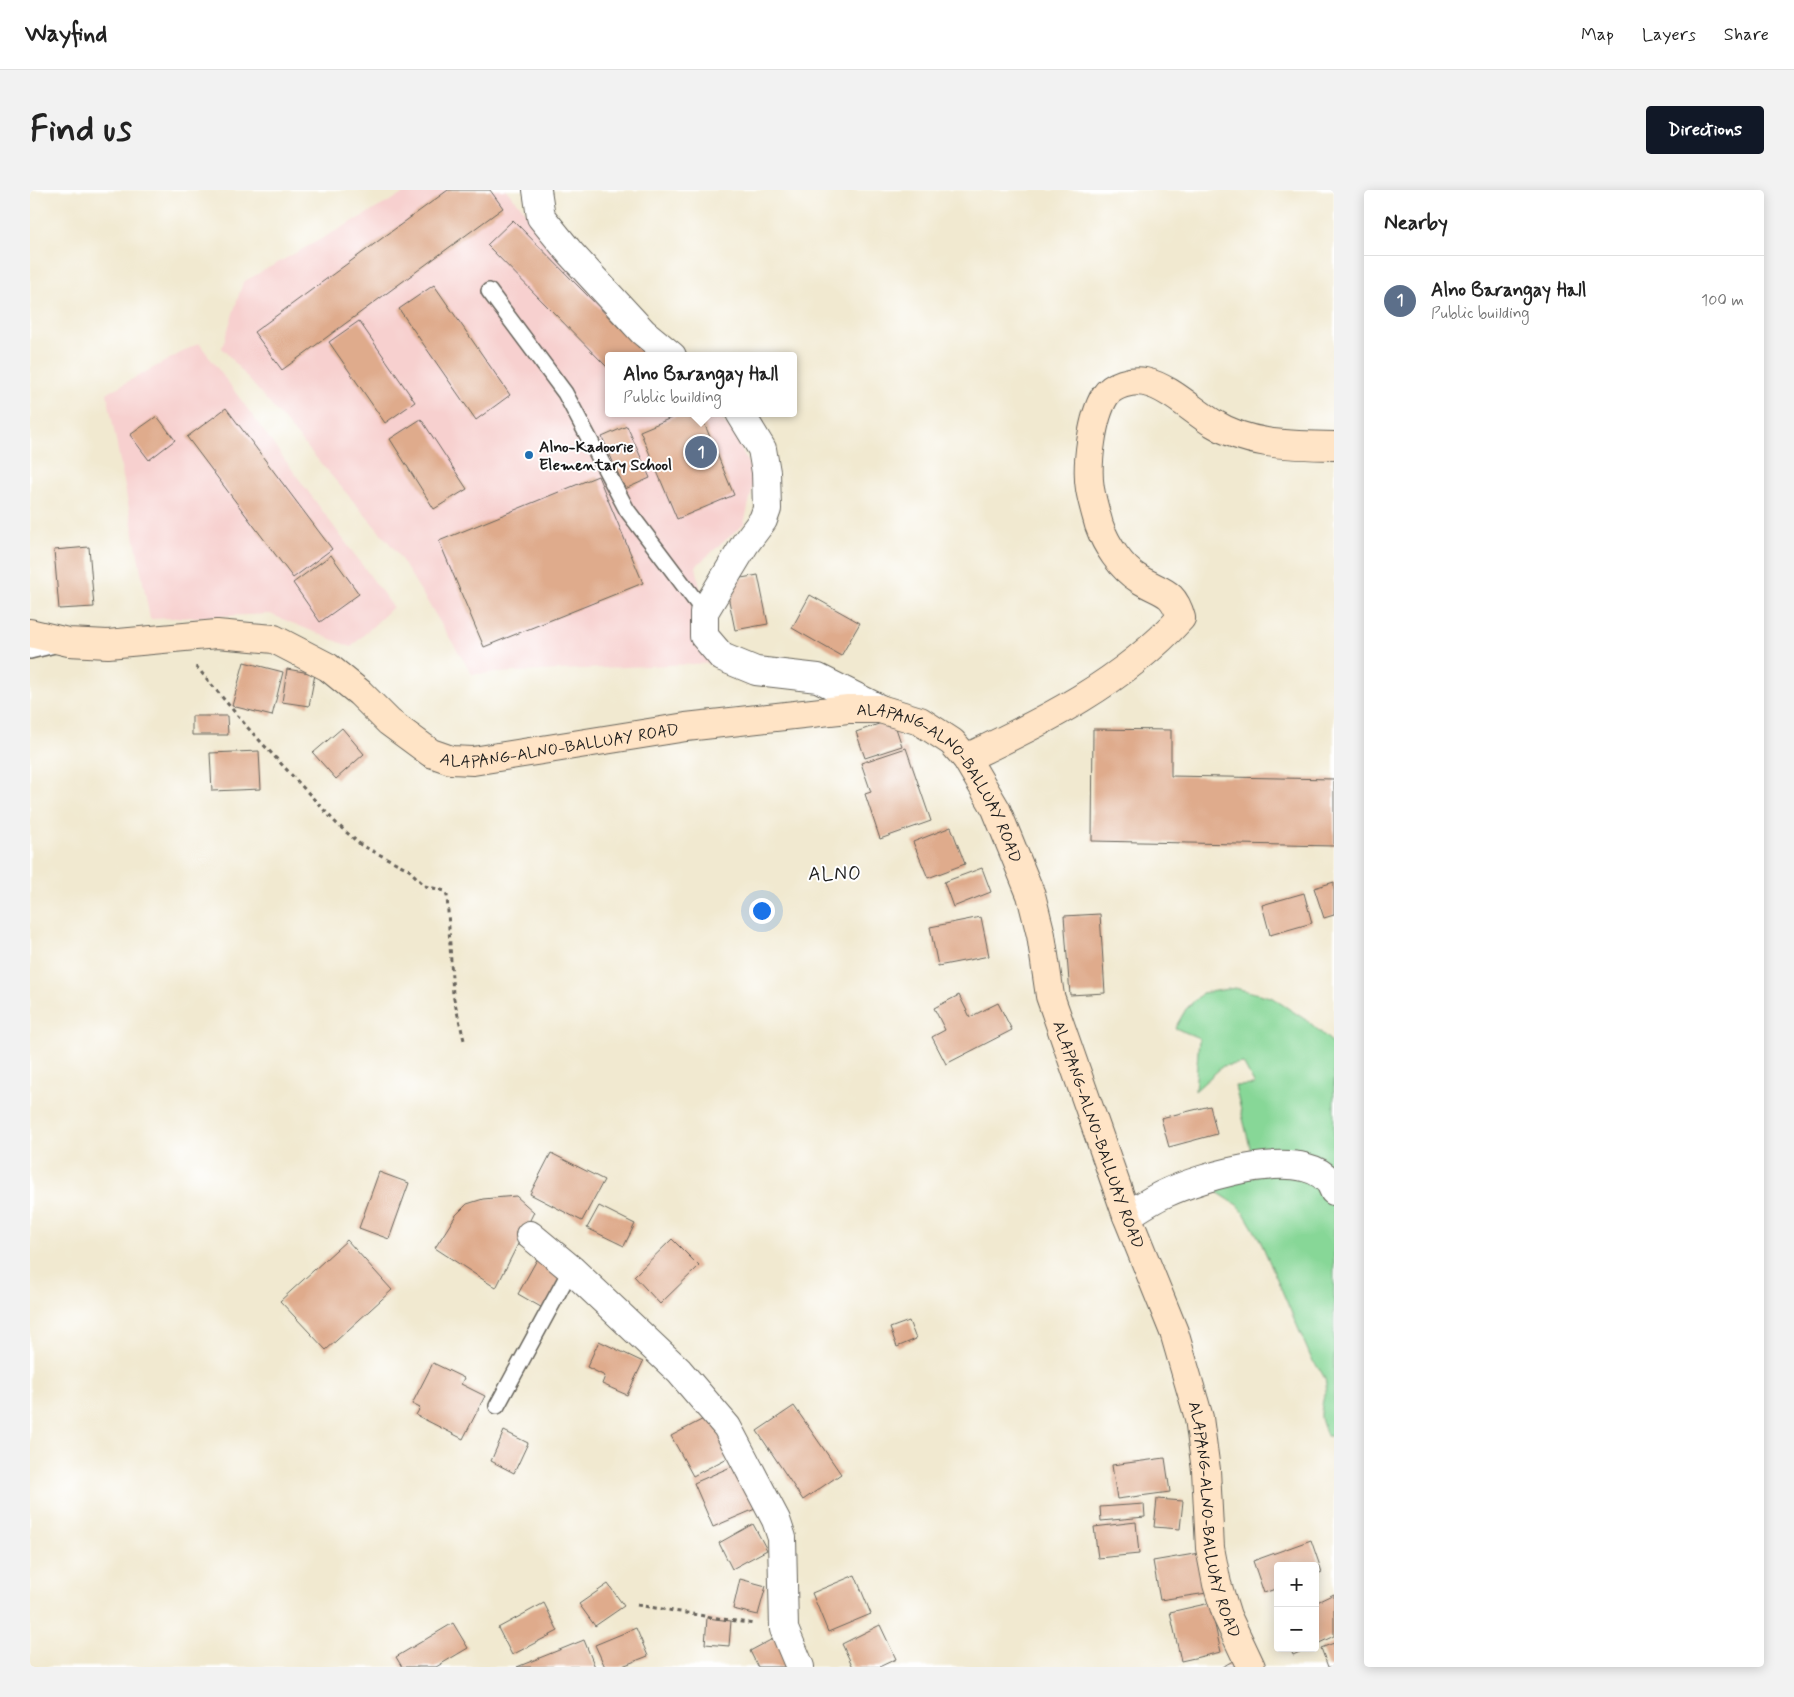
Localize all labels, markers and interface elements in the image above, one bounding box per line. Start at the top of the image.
text: Wayfind [25,19,107,50]
text: Map [1581,23,1614,47]
text: Layers [1642,23,1696,47]
text: Share [1724,23,1769,47]
button: Directions [1646,106,1764,154]
text: Find us [30,107,132,153]
text: Nearby [1384,209,1448,237]
text: Alno Barangay Hall [1431,278,1586,303]
text: 1 [1396,290,1404,311]
text: 100 m [1701,290,1744,311]
text: Public building [1431,303,1530,324]
popup [605,352,797,417]
text: Alno Barangay Hall [623,362,779,387]
text: Public building [623,387,722,408]
pin: 1 [685,433,717,471]
place label: Alno-Kadoorie Elementary School [539,437,672,476]
marker: Alno-Kadoorie Elementary School [523,449,535,461]
street label: ALAPANG-ALNO-BALLUAY ROAD [857,700,1026,866]
street label: ALAPANG-ALNO-BALLUAY ROAD [437,719,680,773]
district label: ALNO [808,862,862,887]
your location [749,898,775,924]
street label: ALAPANG-ALNO-BALLUAY ROAD [1047,1018,1148,1252]
street label: ALAPANG-ALNO-BALLUAY ROAD [1183,1399,1245,1642]
map controls [1274,1562,1319,1652]
button: + [1274,1562,1319,1607]
button: − [1274,1607,1319,1652]

